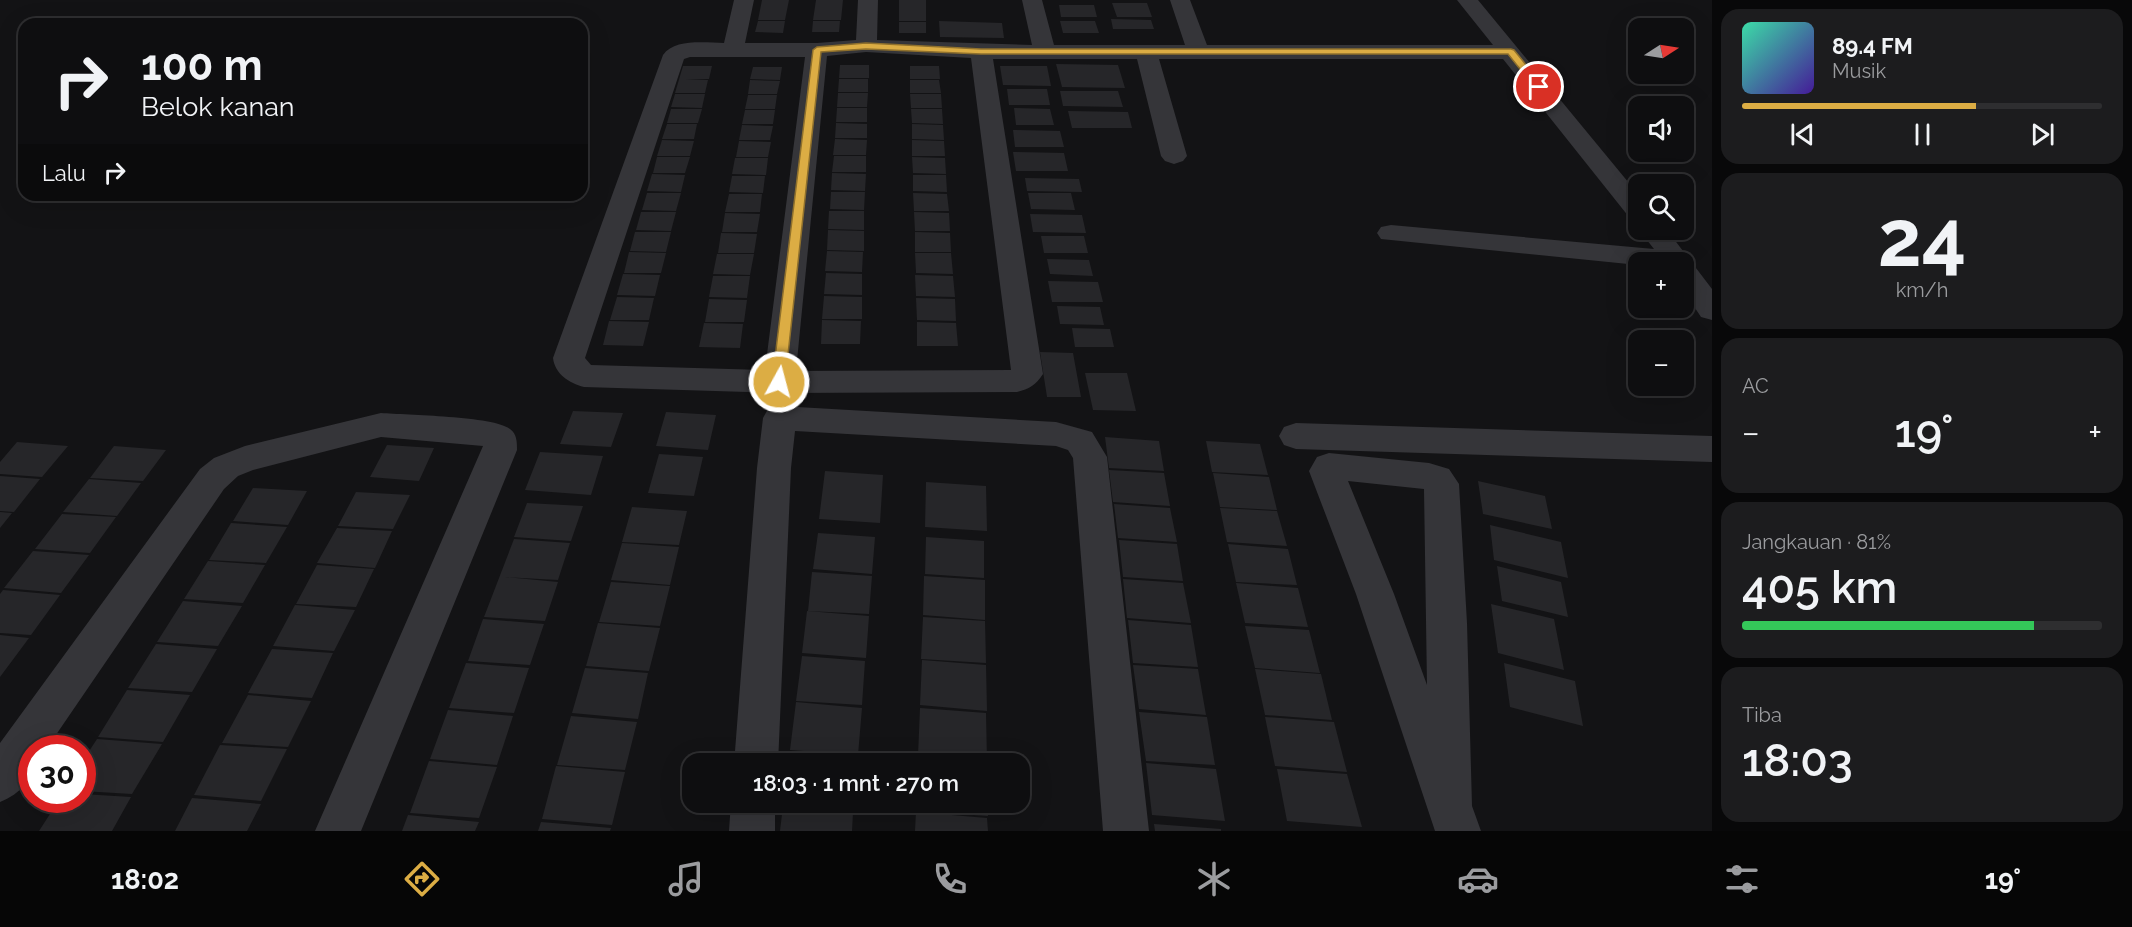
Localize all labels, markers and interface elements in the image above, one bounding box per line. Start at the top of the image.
north arrow [1628,18,1694,84]
map controls [1628,18,1694,396]
text: 89.4 FM [1832,33,1913,59]
text: 100 m [141,41,263,90]
icon: right [42,42,120,120]
text: Musik [1832,59,1886,83]
pin [1513,61,1564,112]
icon: arrive [1522,70,1555,103]
text: Belok kanan [141,91,295,122]
button: sound [1628,96,1694,162]
icon: previous [1786,118,1819,151]
icon: pause [1906,118,1939,151]
icon: next [2026,118,2059,151]
icon: right [98,156,131,189]
text: Lalu [42,160,86,186]
button: search [1628,174,1694,240]
text: 24 [1878,193,1966,284]
button: + [1628,252,1694,318]
text: km/h [1896,278,1948,302]
button: − [1628,330,1694,396]
position arrow [747,350,811,414]
text: AC [1742,374,1769,398]
text: 19° [1895,405,1953,458]
text: − [1742,413,1760,452]
text: + [2088,413,2102,452]
text: Jangkauan · 81% [1742,530,1891,554]
text: 405 km [1742,561,1897,614]
text: Tiba [1742,703,1782,727]
text: 18:03 [1742,734,1853,787]
speed limit sign: 30 [18,735,96,813]
text: 18:03 · 1 mnt · 270 m [753,770,959,796]
icon: directions [401,858,443,900]
icon: music [665,858,707,900]
icon: phone [929,858,971,900]
icon: climate [1193,858,1235,900]
icon: car [1457,858,1499,900]
icon: filters [1721,858,1763,900]
text: 18:02 [111,864,179,895]
text: 19° [1985,864,2021,895]

